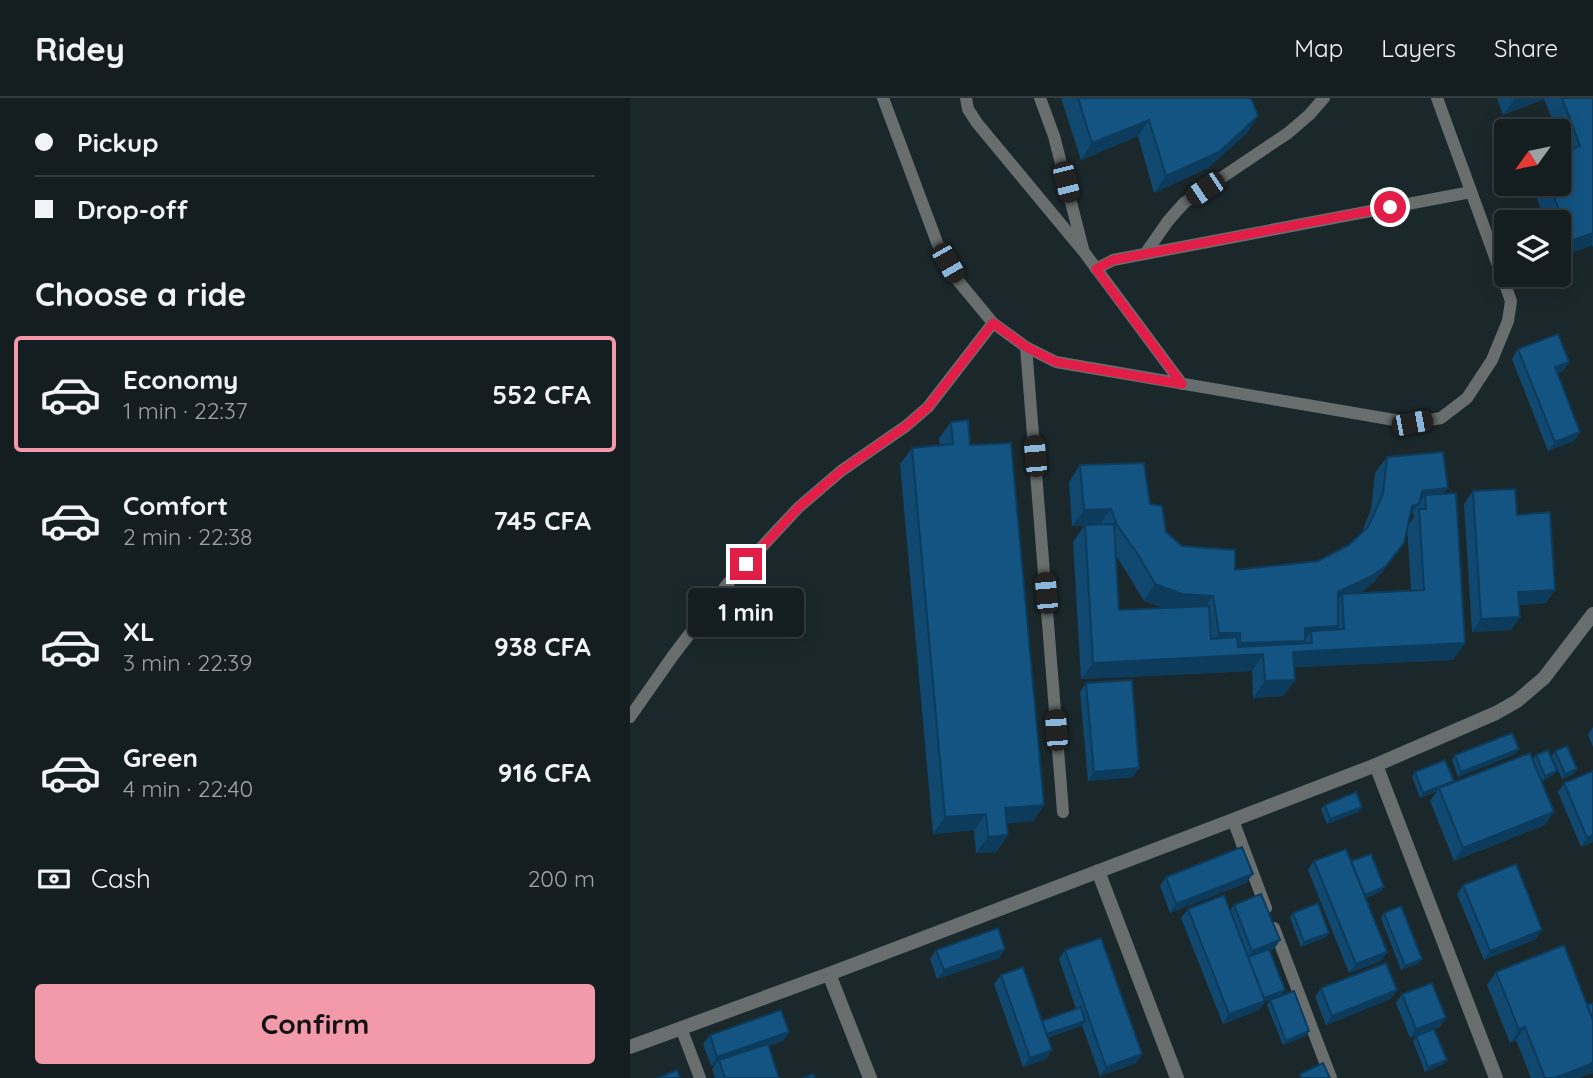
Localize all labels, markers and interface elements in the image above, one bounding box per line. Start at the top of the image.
text: Ridey [35,28,125,69]
text: Map [1294,33,1343,63]
text: Layers [1381,33,1456,63]
text: Share [1494,33,1558,63]
north arrow [1494,119,1572,196]
map controls [1494,119,1571,287]
text: Pickup [77,126,159,159]
car [1051,159,1082,205]
car [1182,169,1229,209]
route start [1374,191,1406,223]
text: Drop-off [77,193,188,226]
button: layers [1494,210,1571,287]
car [929,240,968,286]
text: Choose a ride [35,274,247,314]
icon: car [39,363,102,426]
text: Economy [123,363,238,396]
text: 552 CFA [492,378,591,411]
text: 1 min · 22:37 [123,396,248,425]
car [1390,409,1435,437]
car [1023,434,1048,478]
icon: car [39,489,102,552]
text: Comfort [123,489,228,522]
text: 745 CFA [494,504,591,537]
text: 2 min · 22:38 [123,522,253,551]
route end [730,548,762,580]
car [1034,571,1059,615]
callout: 1 min [688,588,804,638]
text: 1 min [718,598,774,627]
icon: car [39,615,102,678]
text: XL [123,615,155,648]
text: 938 CFA [494,630,591,663]
text: 3 min · 22:39 [123,648,252,677]
car [1045,708,1068,752]
icon: car [39,741,102,804]
text: Green [123,741,198,774]
text: 916 CFA [498,756,591,789]
text: 4 min · 22:40 [123,774,253,803]
icon: cash [35,860,73,898]
text: Cash [91,862,151,895]
text: 200 m [528,864,595,893]
button: Confirm [35,984,595,1064]

